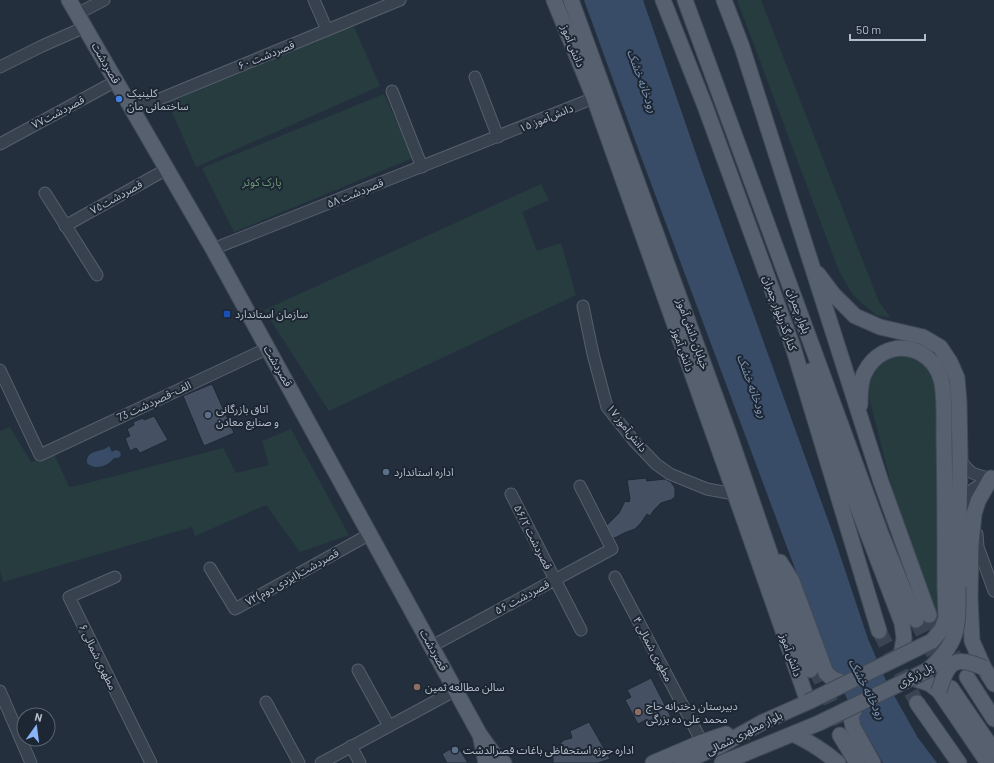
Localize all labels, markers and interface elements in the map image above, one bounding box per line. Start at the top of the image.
scale bar [850,16,925,42]
street label: دانش آموز [558,22,588,69]
text: 50 m [856,22,881,36]
street label: ۶۰ قصردشت [236,37,297,73]
street label: قصردشت [89,40,123,86]
water label: رودخانه خشک [624,47,661,115]
place label: کلینیک ساختمانی مان [127,86,189,113]
street label: قصردشت۷۷ [29,92,87,132]
marker: کلینیک ساختمانی مان [114,94,124,104]
street label: دانش‌آموز ۱۵ [517,101,575,135]
park label: پارک کوثر [241,175,282,190]
street label: قصردشت ۵۸ [325,175,386,211]
street label: قصردشت۷۵ [87,177,145,217]
street label: کنار گذربلوار چمران [759,273,800,353]
street label: بلوار چمران [783,286,814,336]
street label: خیابان دانش آموز [674,297,712,371]
place label: سازمان استاندارد [235,307,308,321]
marker: سازمان استاندارد [222,309,232,319]
street label: دانش آموز [670,327,696,373]
street label: قصردشت [261,343,295,389]
water label: رودخانه خشک [734,352,771,420]
street label: 73 الف-قصردشت [115,378,193,424]
street label: دانش‌آموز ۱۷ [604,401,650,455]
place label: اتاق بازرگانی و صنایع معادن [216,402,279,430]
marker: اتاق بازرگانی و صنایع معادن [203,410,213,420]
place label: اداره استاندارد [394,465,454,479]
marker: اداره استاندارد [381,467,391,477]
street label: ۵۶/۲ قصردشت [511,502,555,572]
street label: ۷۳قصردشت(ایزدی دوم) [243,545,342,609]
street label: ۵۶ قصردشت [492,577,552,617]
street label: ۴ مطهری شمالی [630,614,676,684]
street label: ۶ مطهری شمالی [76,622,120,692]
street label: قصردشت [417,627,451,673]
street label: دانش آموز [777,631,805,678]
water label: رودخانه خشک [846,656,889,722]
street label: پل زرگری [895,660,936,691]
place label: سالن مطالعه ثمین [425,680,505,694]
marker: سالن مطالعه ثمین [412,682,422,692]
place label: دبیرستان دخترانه حاج محمد علی ده بزرگی [646,699,738,726]
north arrow [16,707,56,747]
marker: دبیرستان دخترانه حاج محمد علی ده بزرگی [633,707,643,717]
street label: بلوار مطهرى شمالى [704,708,784,758]
text: N [33,710,44,724]
place label: اداره حوزه استحفاظی باغات قصرالدشت [463,743,634,757]
marker: اداره حوزه استحفاظی باغات قصرالدشت [450,745,460,755]

